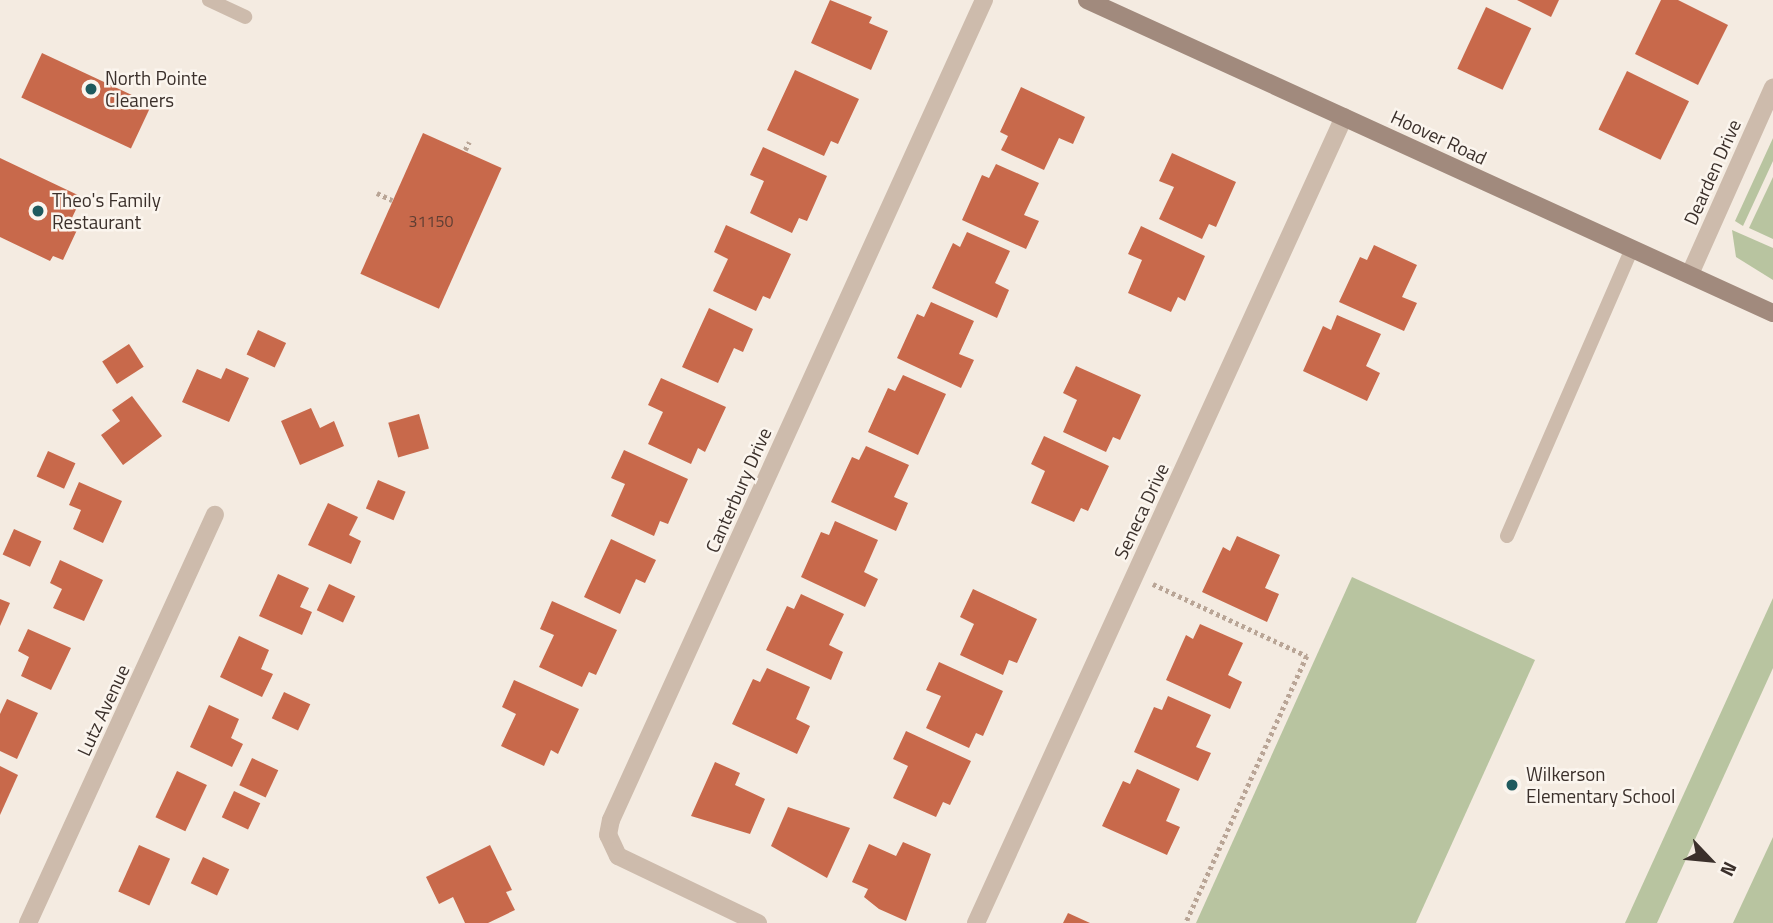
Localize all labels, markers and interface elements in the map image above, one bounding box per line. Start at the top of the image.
place label: North Pointe Cleaners [105,67,207,111]
marker: North Pointe Cleaners [83,81,99,97]
street label: Hoover Road [1387,105,1491,169]
street label: Dearden Drive [1679,116,1745,228]
place label: Theo's Family Restaurant [52,189,161,233]
marker: Theo's Family Restaurant [30,203,46,219]
house number: 31150 [409,211,453,231]
street label: Canterbury Drive [700,424,776,556]
street label: Seneca Drive [1109,459,1173,563]
street label: Lutz Avenue [72,661,134,759]
place label: Wilkerson Elementary School [1526,763,1675,807]
marker: Wilkerson Elementary School [1504,777,1520,793]
north arrow [1675,825,1745,895]
text: N [1713,857,1745,882]

